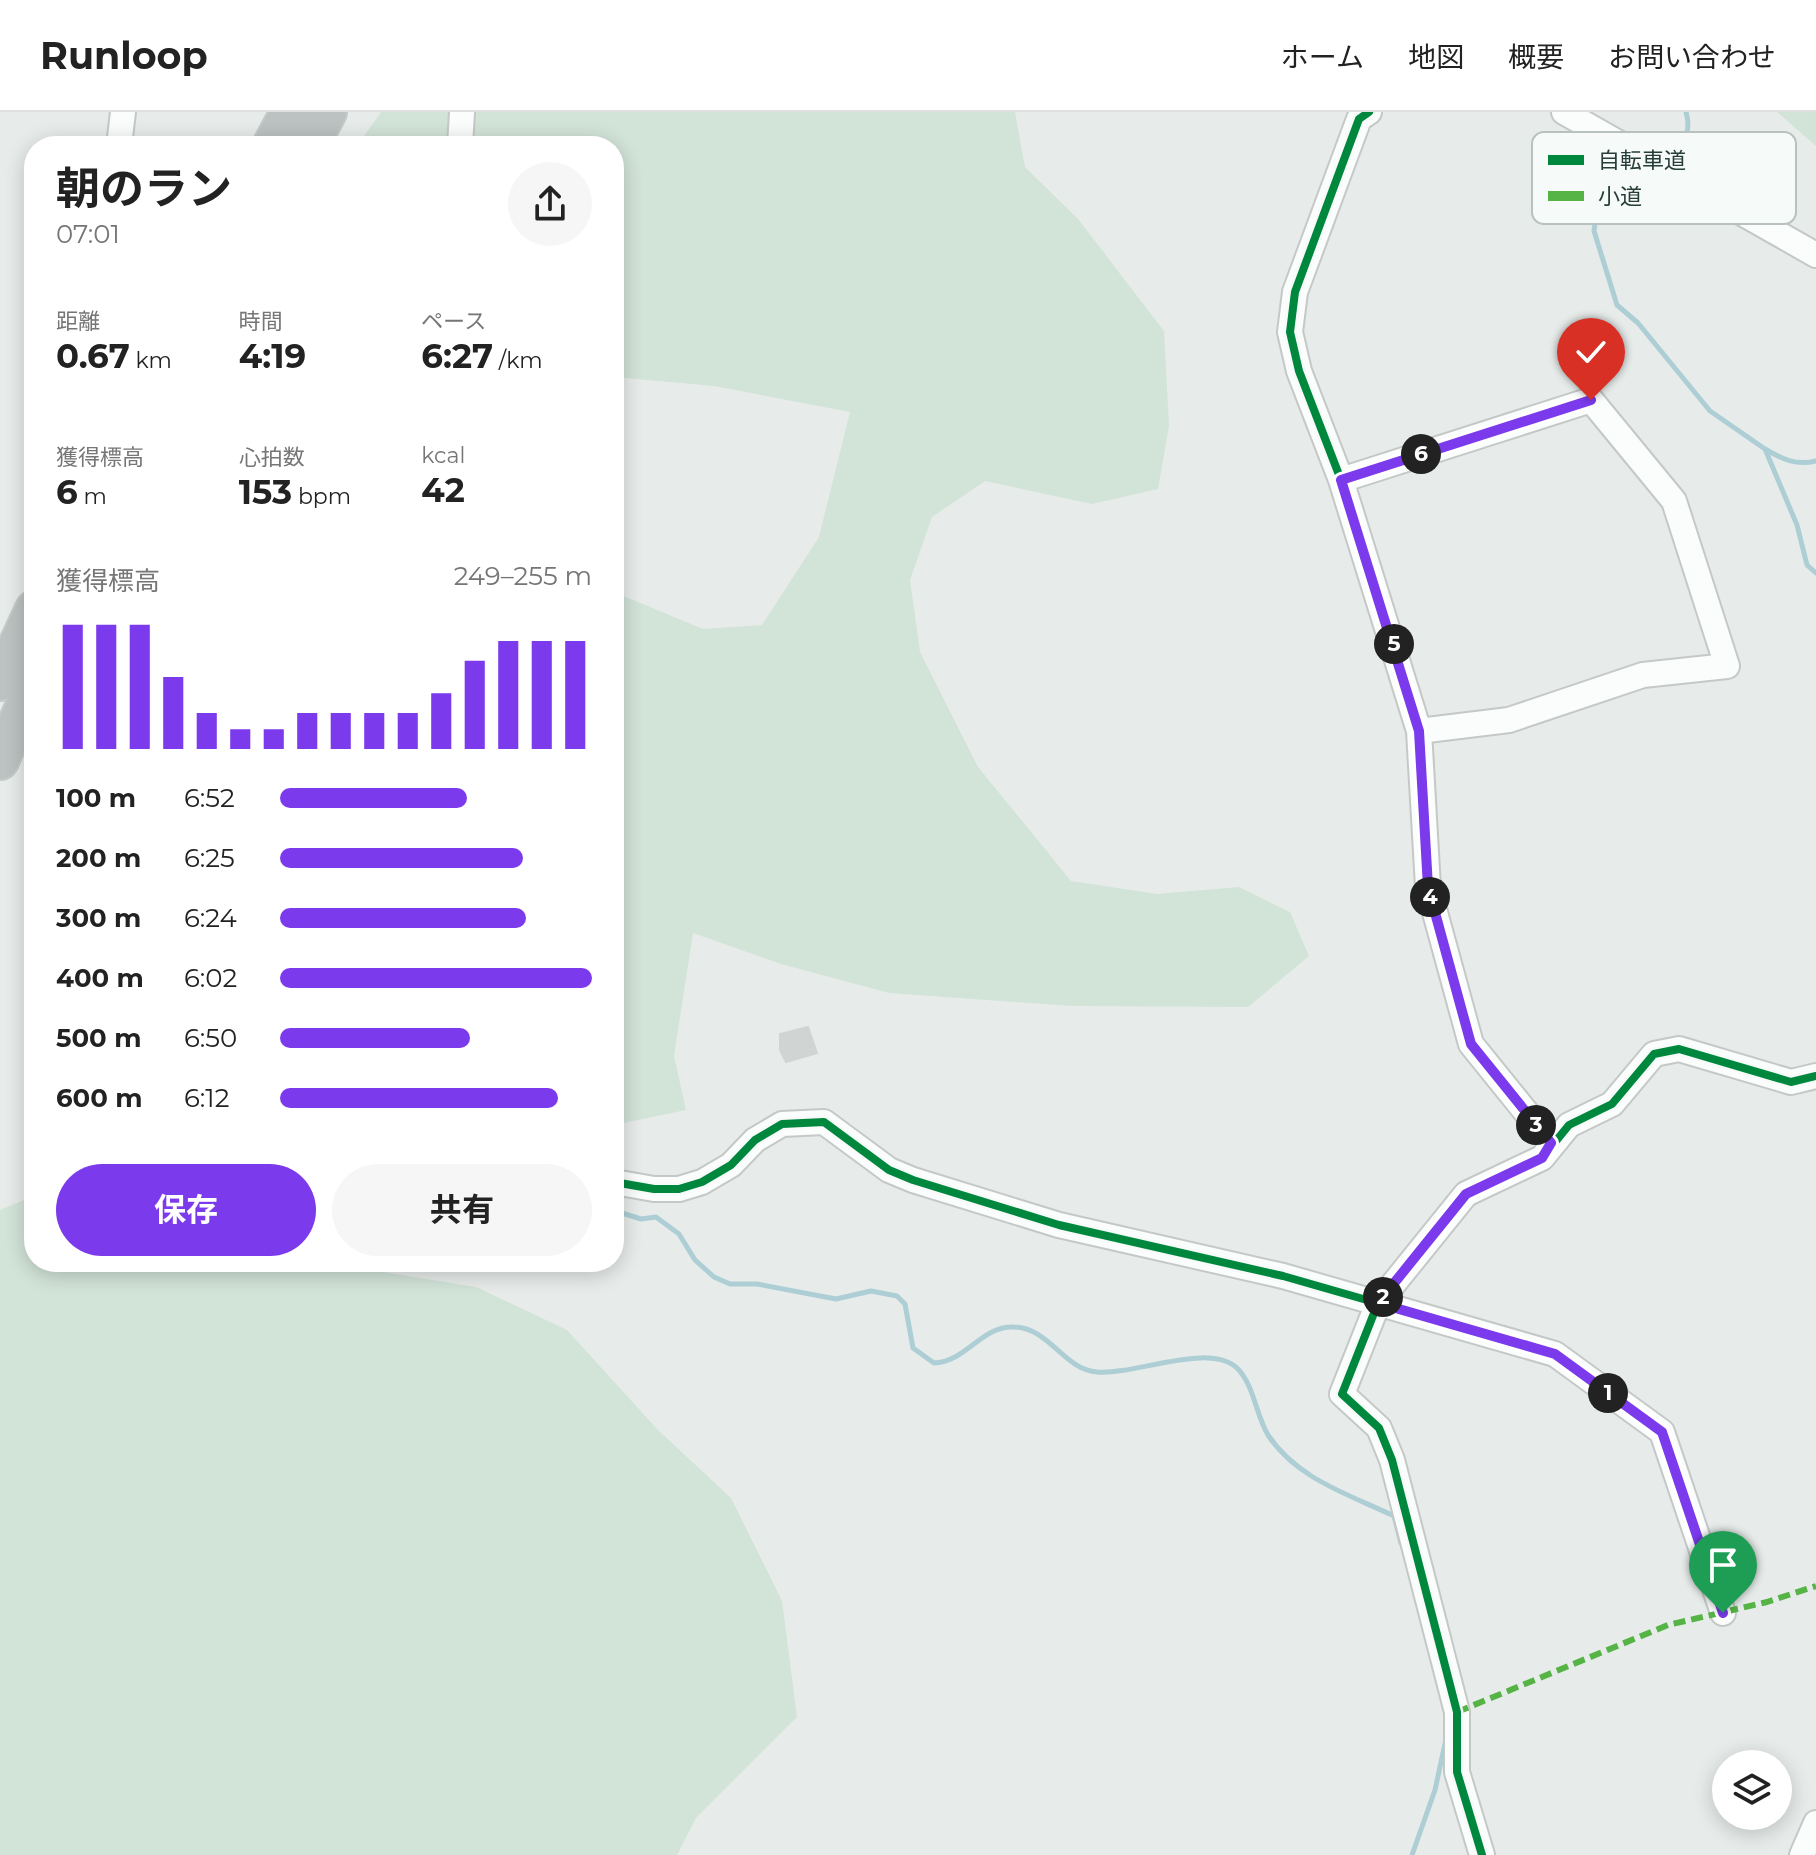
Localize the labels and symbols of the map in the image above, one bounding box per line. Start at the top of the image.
legend [1532,132,1796,224]
text: 自転車道 [1598,147,1686,174]
text: 小道 [1598,183,1642,210]
pin [1557,318,1625,400]
pin: 6 [1401,434,1441,474]
pin: 5 [1374,624,1414,664]
pin: 4 [1410,877,1450,917]
pin: 3 [1516,1105,1556,1145]
pin: 2 [1363,1277,1403,1317]
pin: 1 [1588,1373,1628,1413]
pin [1689,1531,1757,1613]

